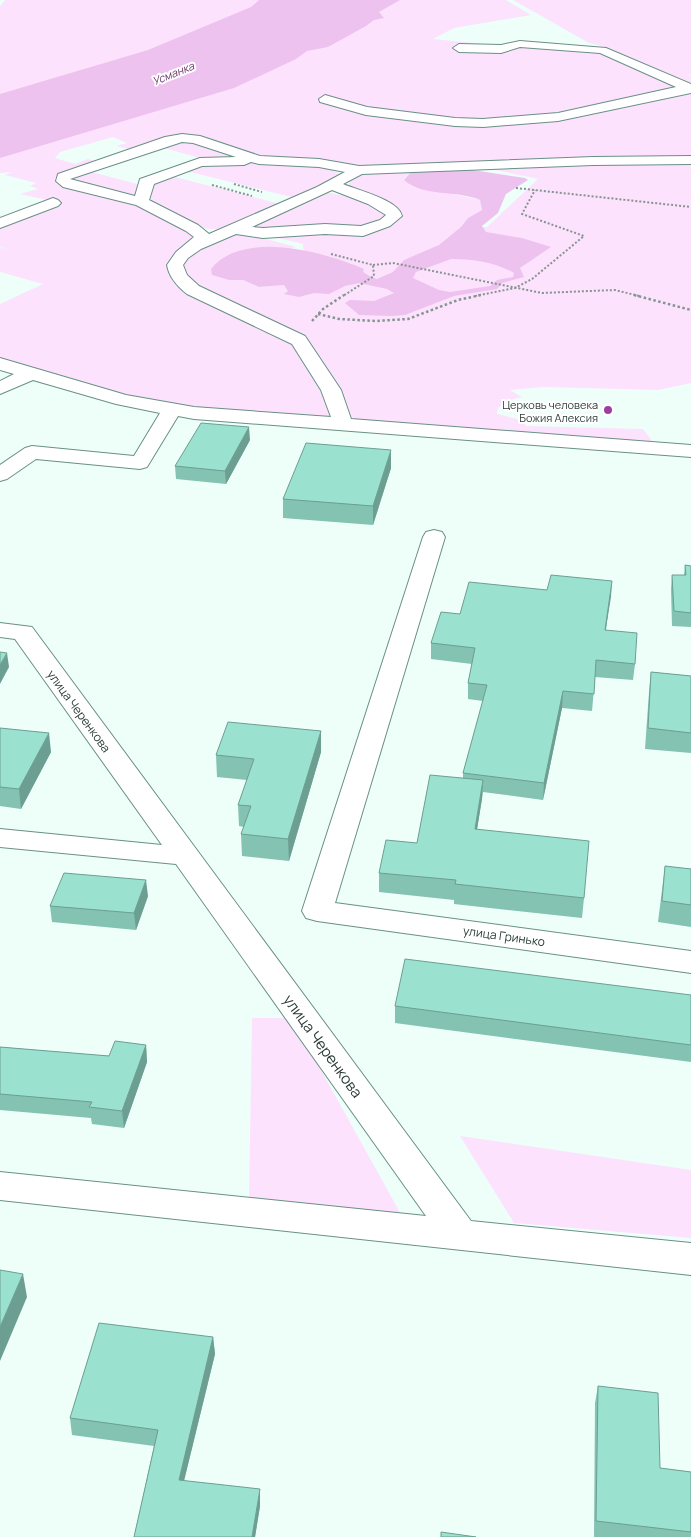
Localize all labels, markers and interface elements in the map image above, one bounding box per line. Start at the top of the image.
water label: Усманка [150,58,197,88]
place label: Церковь человека Божия Алексия [502,397,598,425]
marker: Церковь человека Божия Алексия [602,404,614,416]
street label: улица Черенкова [43,666,115,756]
street label: улица Гринько [462,922,546,950]
street label: улица Черенкова [278,990,368,1102]

